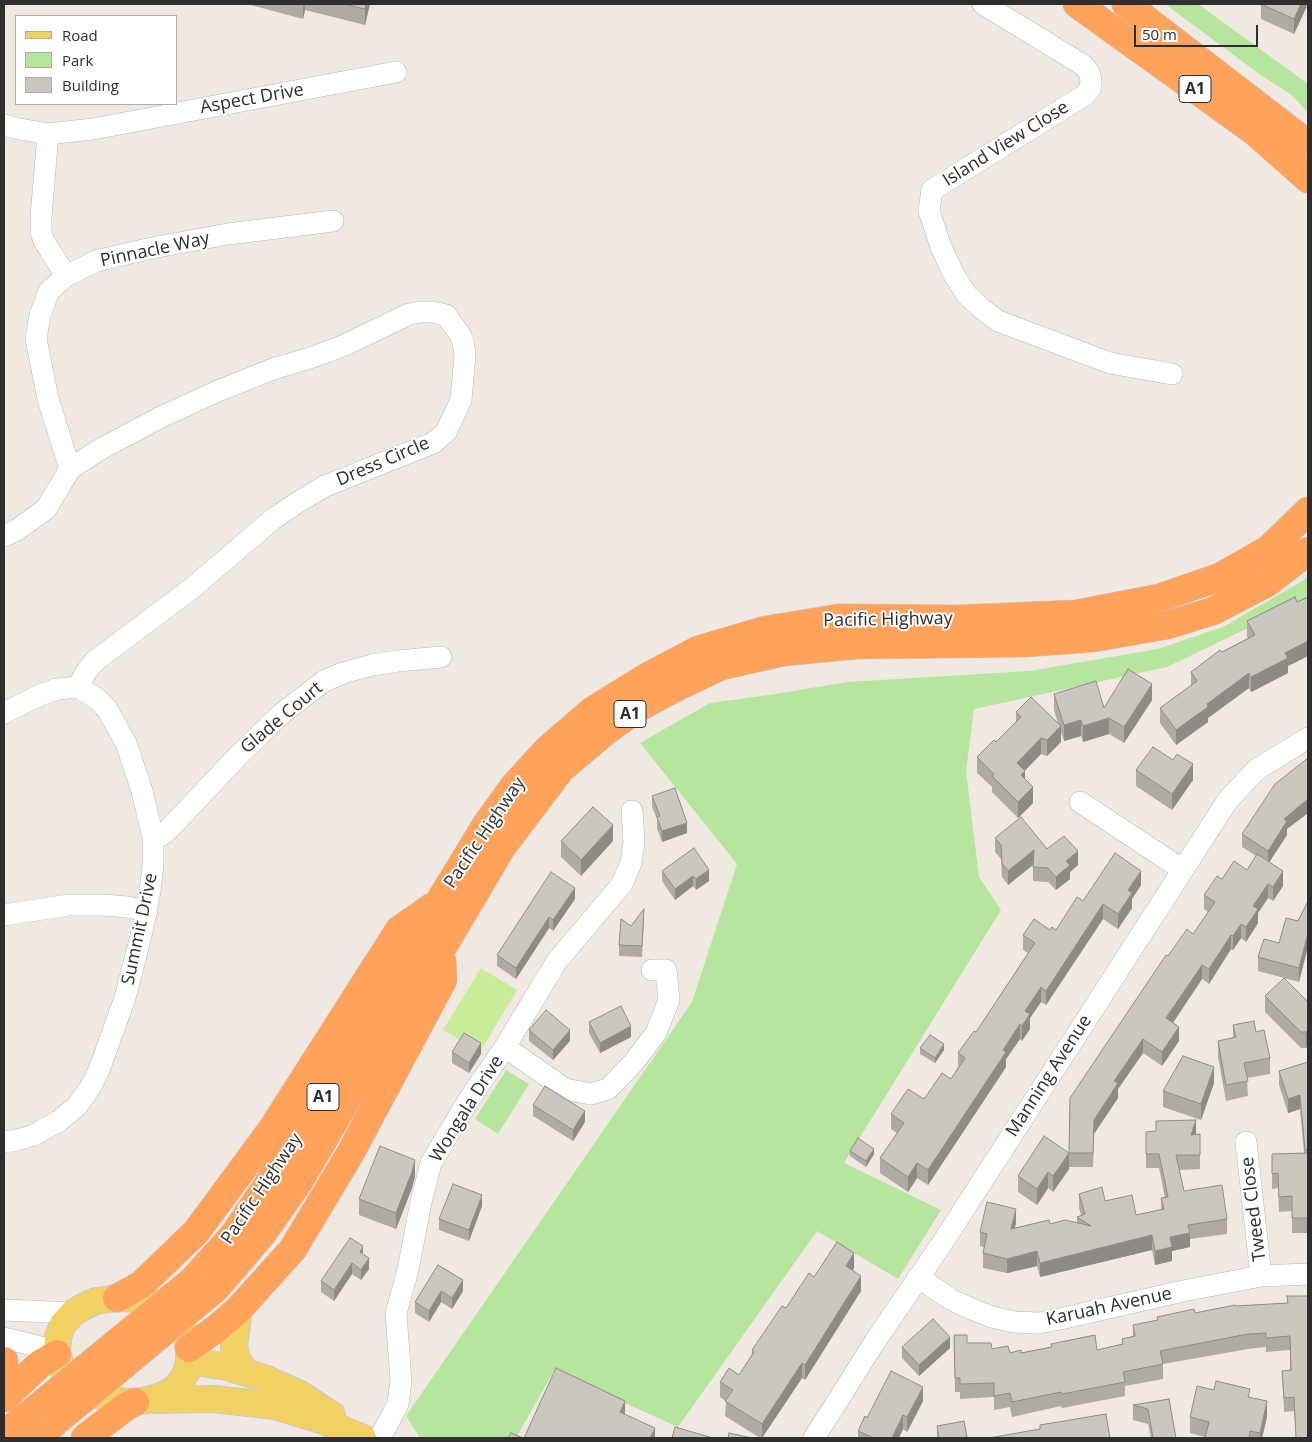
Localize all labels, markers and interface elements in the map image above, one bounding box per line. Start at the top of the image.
legend [15,15,178,105]
scale bar [1137,15,1261,47]
text: 50 m [1142,24,1177,44]
text: Road [62,25,98,45]
text: Park [62,50,93,70]
text: Building [62,75,119,95]
road number: A1 [1179,76,1211,102]
street label: Aspect Drive [198,79,306,119]
street label: Island View Close [939,97,1073,191]
street label: Pinnacle Way [98,228,212,272]
street label: Dress Circle [333,433,433,491]
street label: Pacific Highway [823,608,953,632]
street label: Glade Court [237,677,327,759]
road number: A1 [614,701,646,728]
street label: Pacific Highway [440,773,530,893]
street label: Summit Drive [118,871,162,987]
street label: Manning Avenue [1002,1011,1096,1141]
street label: Wongala Drive [426,1052,508,1166]
road number: A1 [307,1084,339,1110]
street label: Pacific Highway [217,1129,307,1249]
street label: Tweed Close [1237,1155,1271,1263]
street label: Karuah Avenue [1044,1283,1174,1331]

